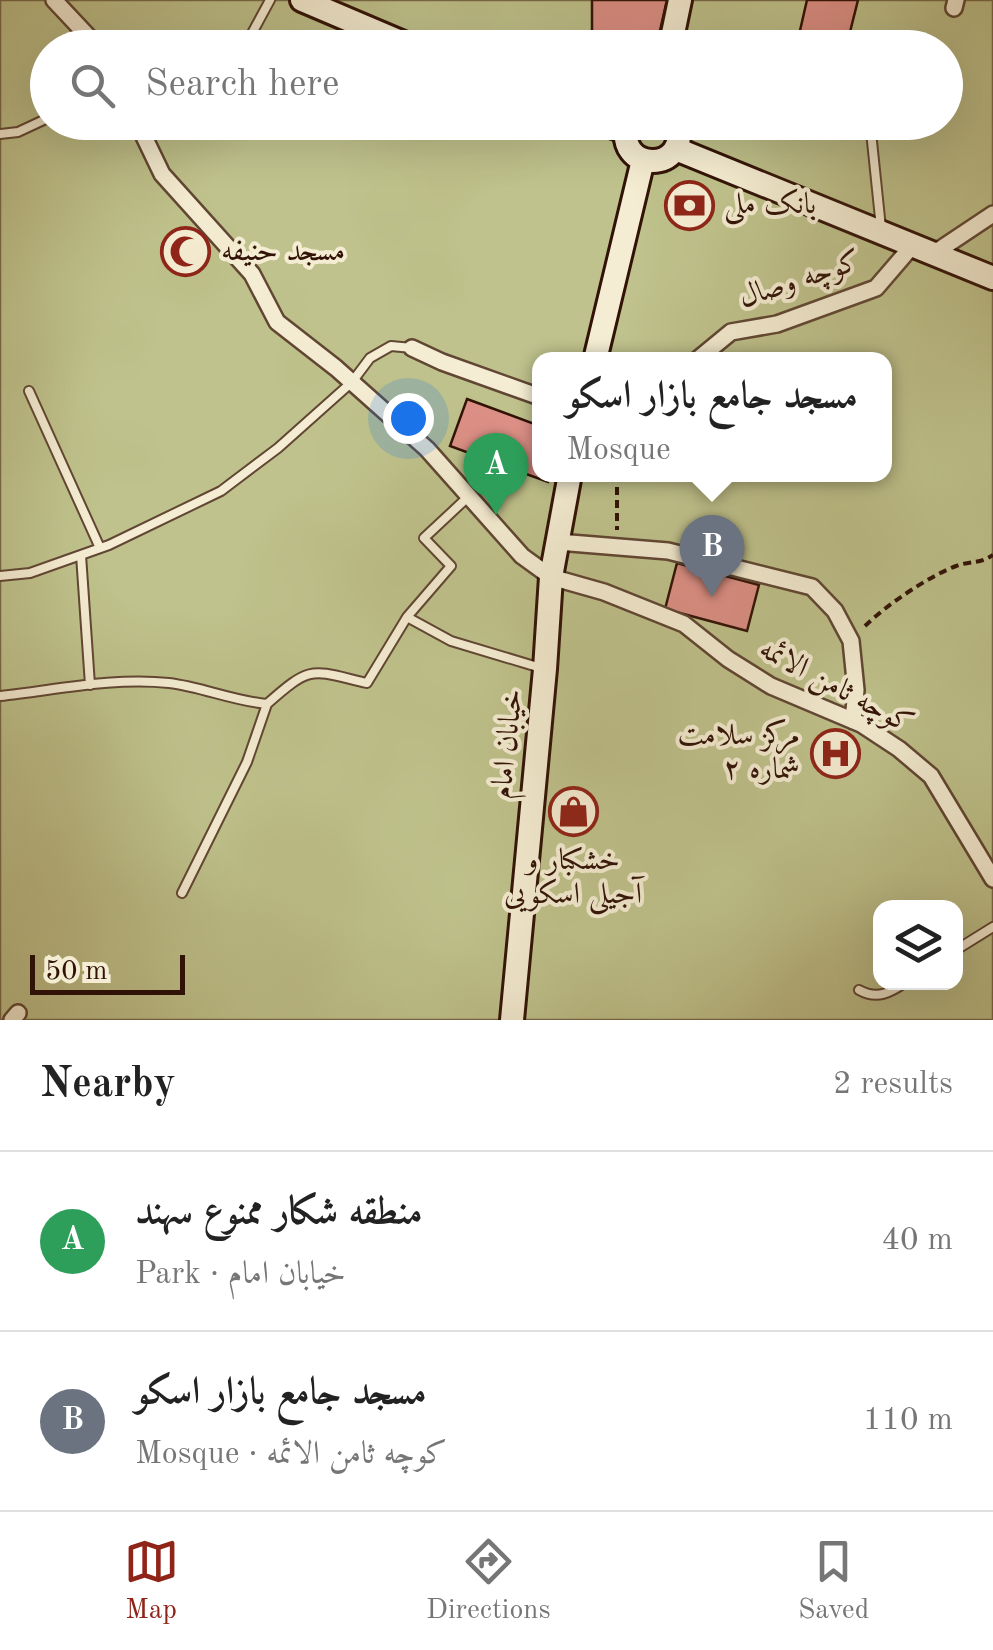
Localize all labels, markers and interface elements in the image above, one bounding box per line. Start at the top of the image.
search box [30,30,963,140]
icon: search [65,58,120,113]
text: Search here [145,66,340,104]
bank icon: بانک ملی [663,179,715,231]
place label: بانک ملی [724,188,816,225]
mosque icon: مسجد حنیفه [160,226,212,278]
place label: مسجد حنیفه [221,237,345,267]
street label: کوچه وصال [735,246,866,318]
popup [532,352,892,482]
text: مسجد جامع بازار اسکو [566,378,858,416]
your location [383,393,434,444]
pin: A [464,432,528,515]
text: Mosque [566,435,671,467]
pin: B [680,514,744,597]
street label: کوچه ثامن الائمه [752,632,919,744]
street label: خیابان امام [487,687,538,802]
place label: مرکز سلامت شماره ۲ [678,718,800,785]
hospital icon: مرکز سلامت شماره ۲ [809,727,861,779]
shop icon: خشکبار و آجیلی اسکویی [547,786,599,838]
place label: خشکبار و آجیلی اسکویی [504,846,645,915]
map controls [873,900,963,990]
button: layers [873,900,963,990]
scale bar [30,950,185,994]
text: 50 m [45,958,108,986]
text: Nearby [40,1064,176,1106]
text: 2 results [833,1069,953,1101]
text: منطقه شکار ممنوع سهند [135,1194,422,1232]
text: A [60,1225,85,1257]
text: 40 m [882,1225,953,1257]
text: Park · خیابان امام [135,1259,346,1291]
text: مسجد جامع بازار اسکو [135,1374,427,1412]
text: B [61,1405,84,1437]
text: 110 m [863,1405,953,1437]
text: Mosque · کوچه ثامن الائمه [135,1439,447,1471]
tab: Map [124,1534,179,1629]
tab: Directions [426,1534,551,1629]
tab: Saved [798,1534,869,1629]

